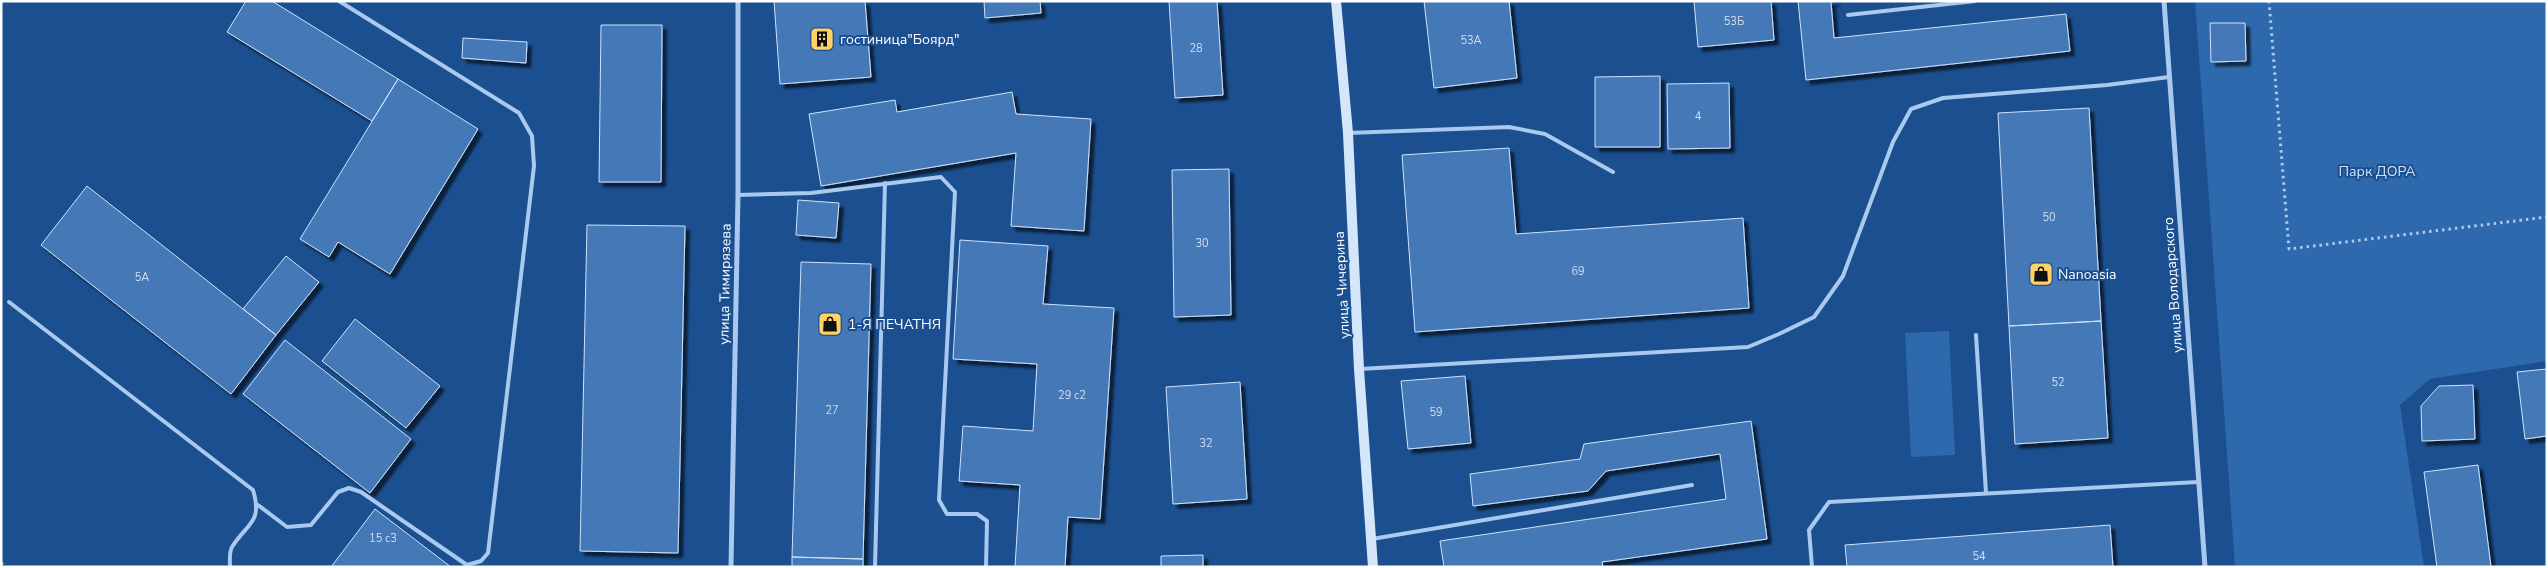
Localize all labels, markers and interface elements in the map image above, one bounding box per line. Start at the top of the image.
house number: 53Б [1724,14,1744,29]
building icon: гостиница"Боярд" [809,26,835,52]
place label: гостиница"Боярд" [840,30,960,49]
house number: 53А [1460,33,1482,48]
house number: 28 [1189,41,1203,56]
house number: 4 [1695,109,1702,124]
park label: Парк ДОРА [2338,162,2416,181]
house number: 50 [2042,210,2056,225]
street label: улица Володарского [2159,216,2187,353]
street label: улица Тимирязева [714,223,736,345]
street label: улица Чичерина [1330,231,1354,339]
house number: 30 [1195,236,1209,251]
shop icon: Nanoasia [2028,261,2054,287]
house number: 69 [1571,264,1585,279]
place label: Nanoasia [2058,265,2116,284]
house number: 5А [135,270,149,285]
shop icon: 1-Я ПЕЧАТНЯ [817,311,843,337]
place label: 1-Я ПЕЧАТНЯ [848,315,941,334]
house number: 52 [2051,375,2065,390]
house number: 29 с2 [1058,388,1086,403]
house number: 27 [825,403,839,418]
house number: 59 [1429,405,1443,420]
house number: 32 [1199,436,1213,451]
house number: 15 с3 [369,531,397,546]
house number: 54 [1972,549,1986,564]

